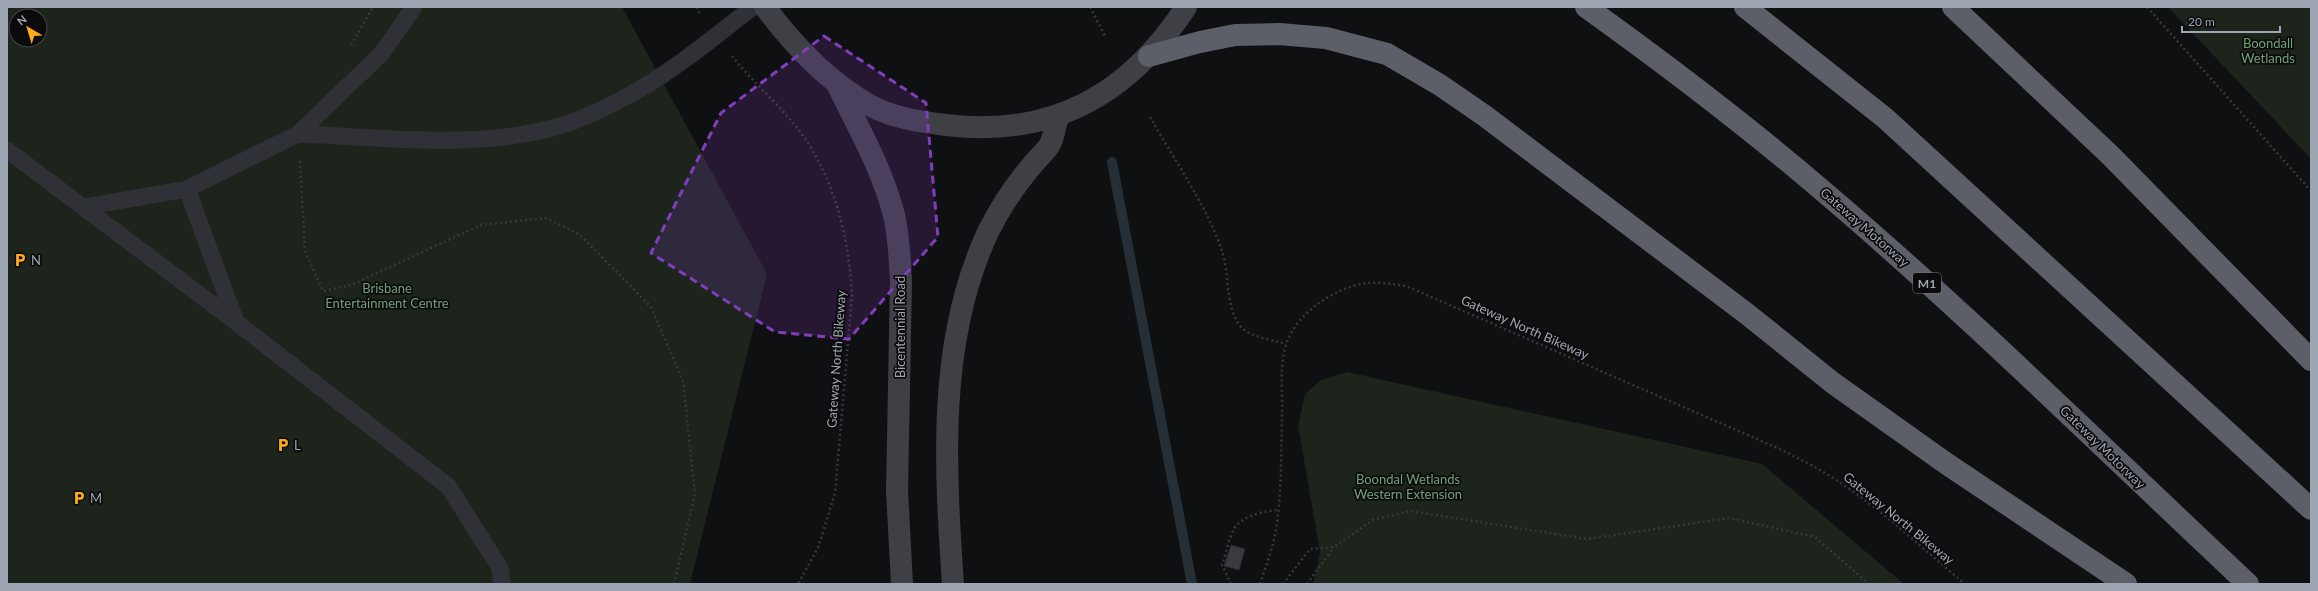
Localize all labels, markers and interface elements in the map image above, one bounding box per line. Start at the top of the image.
north arrow [8,8,48,48]
scale bar [2182,8,2280,34]
text: N [14,12,29,27]
text: 20 m [2188,14,2215,29]
park label: Boondall Wetlands [2241,35,2295,66]
street label: Gateway Motorway [1817,184,1913,270]
parking icon: N [12,252,28,268]
place label: N [31,252,41,268]
road number: M1 [1913,273,1941,293]
street label: Bicentennial Road [892,276,908,378]
park label: Brisbane Entertainment Centre [325,280,449,311]
street label: Gateway North Bikeway [823,289,849,428]
street label: Gateway North Bikeway [1459,292,1592,363]
street label: Gateway Motorway [2057,402,2149,492]
parking icon: L [275,437,291,453]
place label: L [294,437,301,453]
street label: Gateway North Bikeway [1840,468,1958,568]
park label: Boondal Wetlands Western Extension [1354,471,1462,502]
parking icon: M [71,490,87,506]
place label: M [90,490,102,506]

